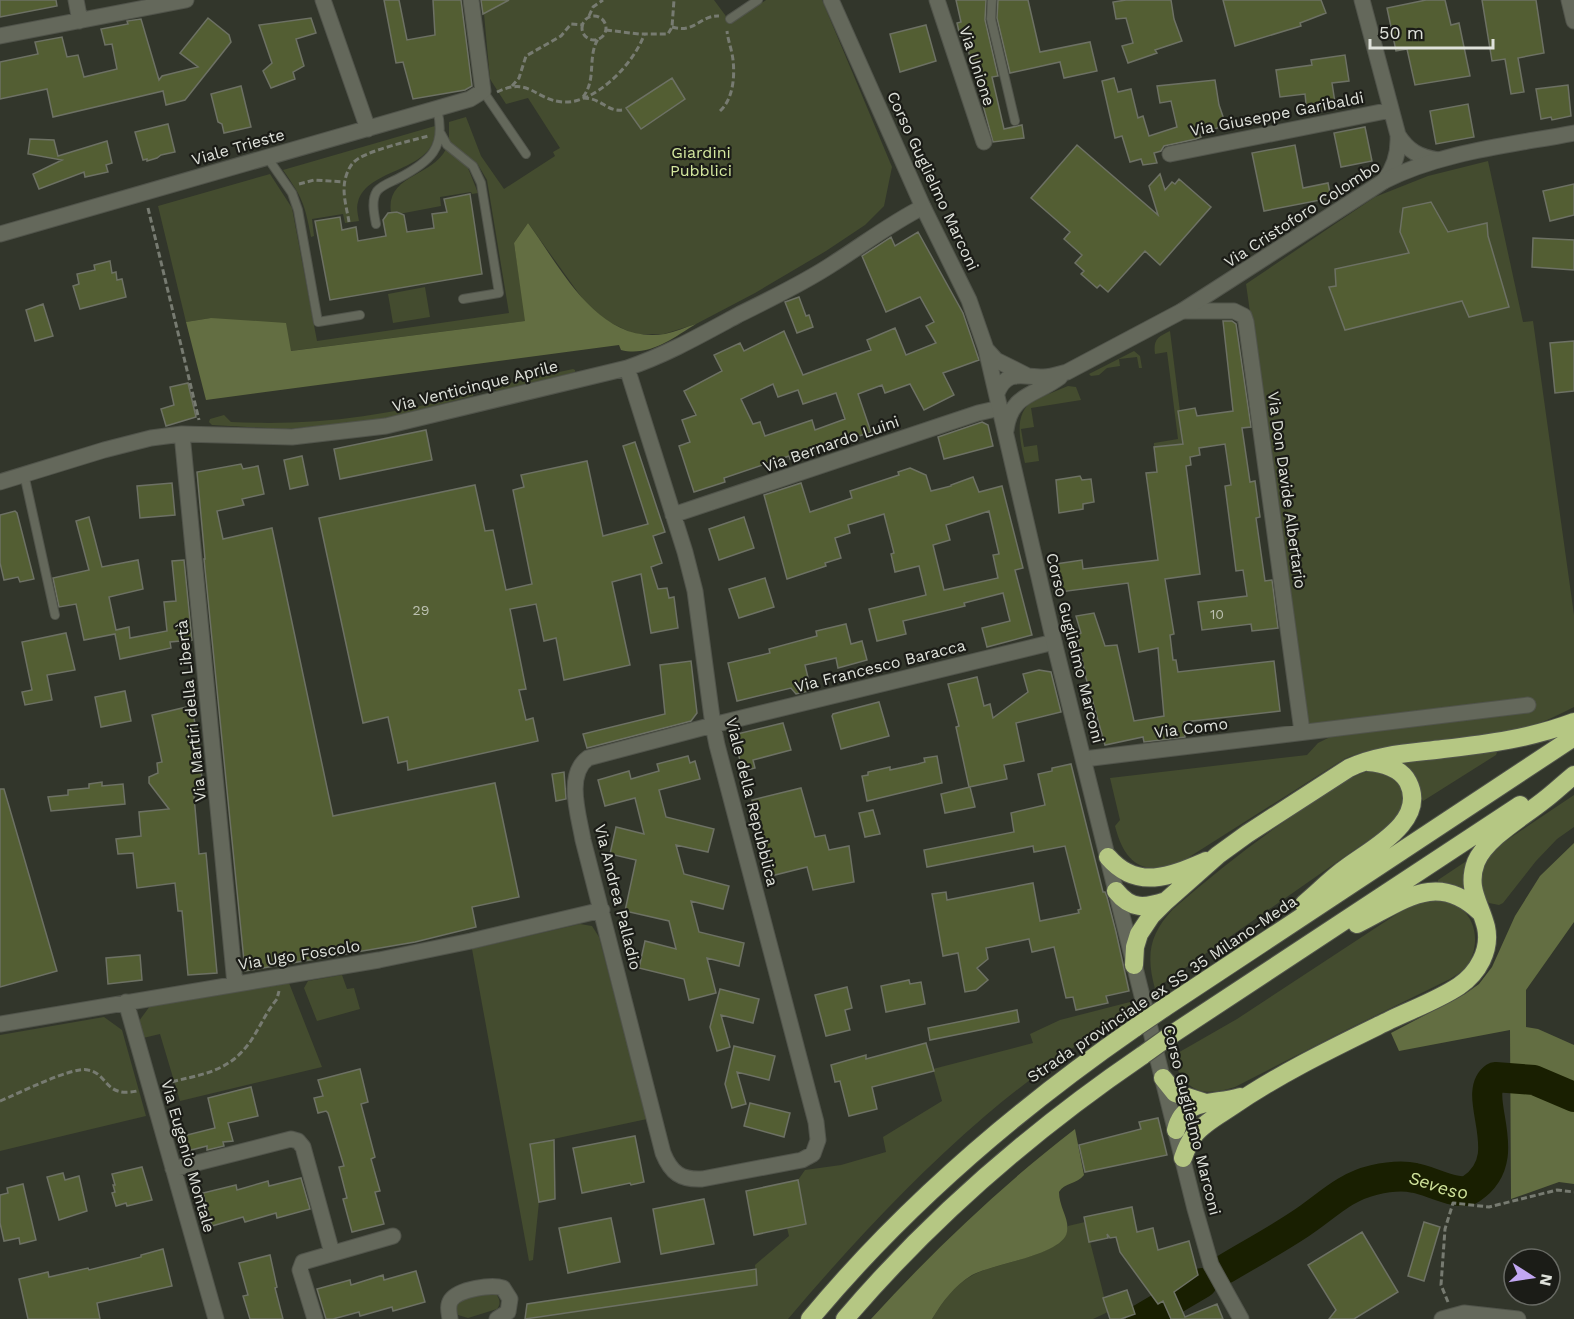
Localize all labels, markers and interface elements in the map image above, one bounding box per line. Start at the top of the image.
scale bar [1370,12,1493,50]
text: 50 m [1379,22,1424,43]
street label: Via Unione [955,24,999,108]
street label: Corso Guglielmo Marconi [883,88,983,274]
street label: Via Giuseppe Garibaldi [1189,88,1365,140]
street label: Viale Trieste [189,125,287,169]
park label: Giardini Pubblici [670,143,732,180]
street label: Via Cristoforo Colombo [1220,156,1384,272]
street label: Via Venticinque Aprile [390,356,560,416]
street label: Via Don Davide Albertario [1264,390,1310,590]
street label: Via Bernardo Luini [760,412,902,476]
street label: Corso Guglielmo Marconi [1042,551,1108,745]
house number: 29 [413,602,429,618]
house number: 10 [1210,606,1224,622]
street label: Via Martiri della Libertà [172,619,210,803]
street label: Via Francesco Baracca [792,636,968,696]
street label: Via Como [1153,714,1229,742]
street label: Viale della Repubblica [722,716,782,888]
street label: Via Andrea Palladio [591,822,645,972]
street label: Strada provinciale ex SS 35 Milano-Meda [1024,891,1300,1087]
street label: Via Ugo Foscolo [237,936,361,974]
street label: Corso Guglielmo Marconi [1159,1023,1225,1217]
street label: Via Eugenio Montale [157,1077,219,1235]
water label: Seveso [1407,1166,1468,1202]
north arrow [1502,1247,1562,1307]
text: N [1536,1272,1557,1288]

